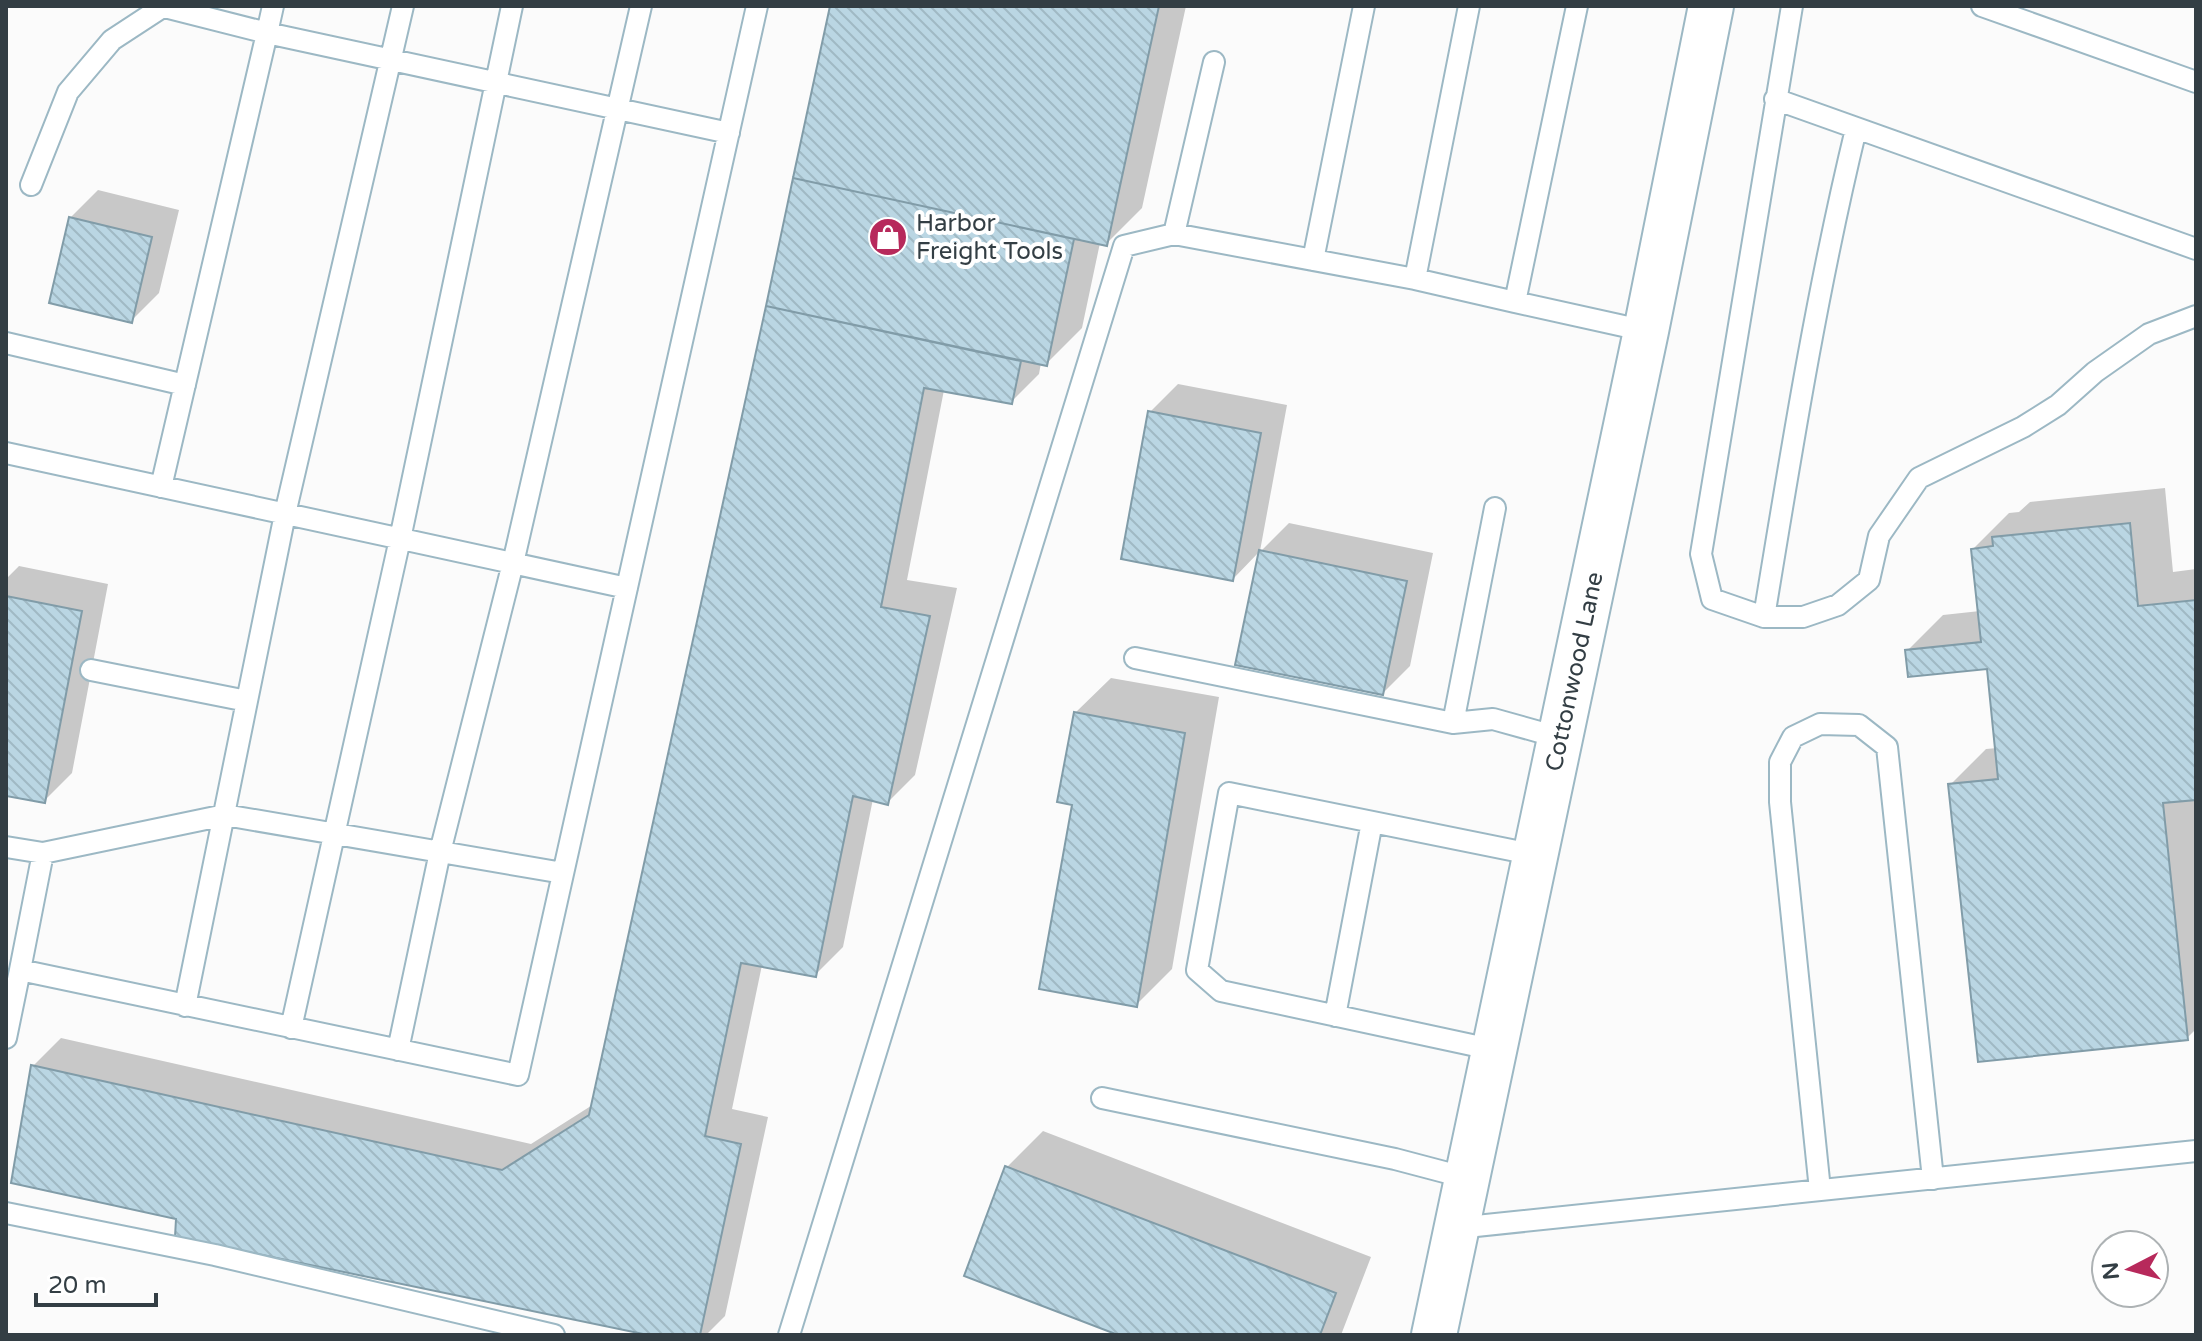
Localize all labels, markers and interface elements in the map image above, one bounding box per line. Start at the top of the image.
place label: Harbor Freight Tools [916,209,1063,266]
shop icon: Harbor Freight Tools [867,216,909,258]
street label: Cottonwood Lane [1539,569,1610,774]
north arrow [2090,1229,2170,1309]
scale bar [36,1257,156,1307]
text: N [2097,1261,2125,1281]
text: 20 m [48,1271,106,1300]

